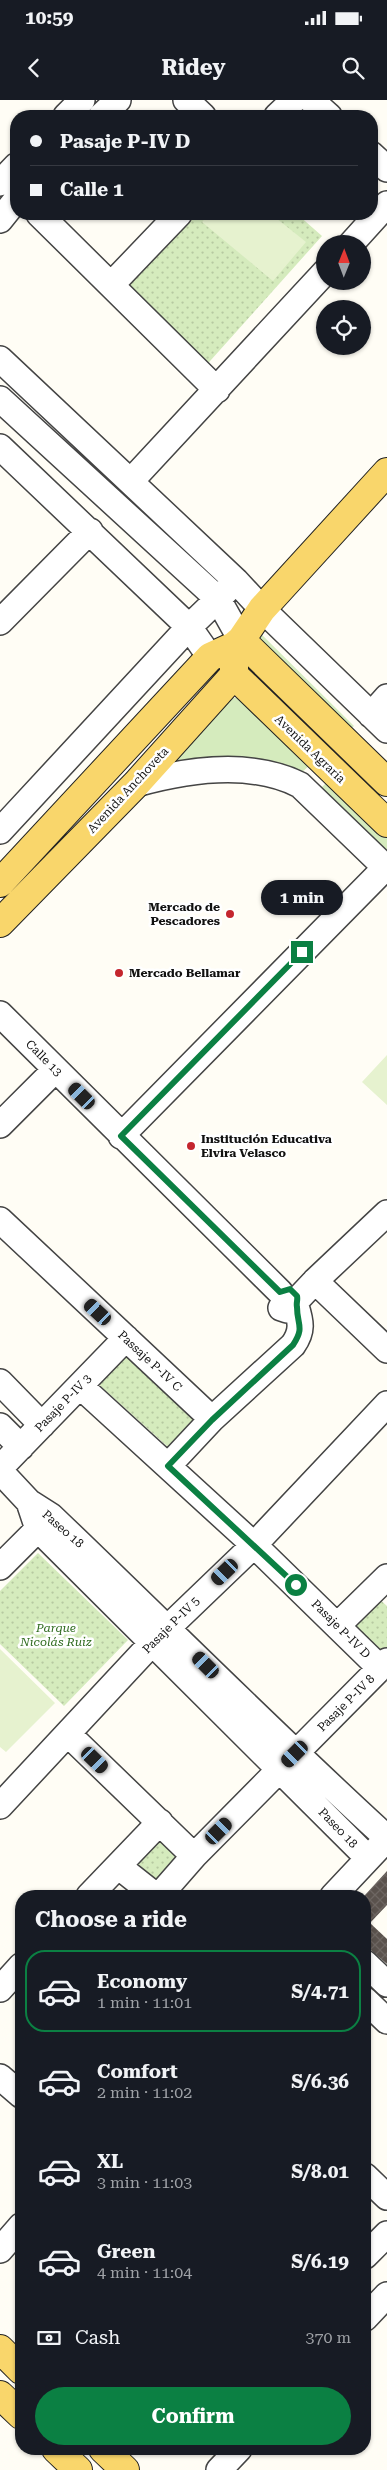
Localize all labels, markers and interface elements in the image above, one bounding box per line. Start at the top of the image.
text: 10:59 [25,6,74,29]
icon: back [20,54,48,82]
icon: search [339,54,367,82]
text: Ridey [161,55,226,80]
text: Pasaje P-IV D [60,130,190,153]
text: Calle 1 [60,178,124,201]
north arrow [316,235,371,290]
map controls [316,235,371,355]
button: locate [316,300,371,355]
street label: Avenida Agraria [272,712,348,786]
street label: Avenida Anchoveta [85,744,172,836]
callout: 1 min [261,880,343,914]
text: 1 min [280,888,324,907]
place label: Mercado de Pescadores [148,900,220,928]
marker: Mercado de Pescadores [224,908,236,920]
route end [291,941,313,963]
place label: Mercado Bellamar [129,966,241,980]
marker: Mercado Bellamar [113,967,125,979]
street label: Calle 13 [23,1037,65,1079]
car [66,1080,97,1112]
place label: Institución Educativa Elvira Velasco [201,1132,332,1160]
marker: Institución Educativa Elvira Velasco [185,1140,197,1152]
car [81,1296,114,1328]
street label: Passaje P-IV C [115,1328,185,1394]
street label: Pasaje P-IV 3 [32,1371,94,1435]
street label: Paseo 18 [40,1507,87,1551]
car [208,1556,241,1588]
route start [285,1574,307,1596]
street label: Pasaje P-IV 5 [140,1593,203,1656]
street label: Pasaje P-IV D [309,1597,373,1661]
park label: Parque Nicolás Ruiz [19,1621,92,1649]
car [190,1649,221,1681]
street label: Pasaje P-IV 8 [315,1671,378,1734]
car [279,1738,310,1770]
car [78,1744,111,1776]
street label: Paseo 18 [316,1805,361,1851]
car [203,1815,234,1847]
text: Choose a ride [35,1907,187,1932]
icon: car [37,1969,82,2014]
text: Economy [97,1970,187,1993]
text: S/4.71 [291,1980,349,2003]
text: 1 min · 11:01 [97,1993,192,2012]
icon: car [37,2059,82,2104]
text: Comfort [97,2060,178,2083]
text: S/6.36 [291,2070,349,2093]
text: 2 min · 11:02 [97,2083,192,2102]
icon: car [37,2149,82,2194]
text: XL [97,2150,123,2173]
text: S/8.01 [291,2160,349,2183]
text: 3 min · 11:03 [97,2173,192,2192]
icon: car [37,2239,82,2284]
text: Green [97,2240,155,2263]
text: S/6.19 [291,2250,349,2273]
text: 4 min · 11:04 [97,2263,192,2282]
icon: cash [35,2324,63,2352]
text: Cash [75,2326,120,2349]
text: 370 m [305,2328,351,2347]
button: Confirm [35,2387,351,2445]

